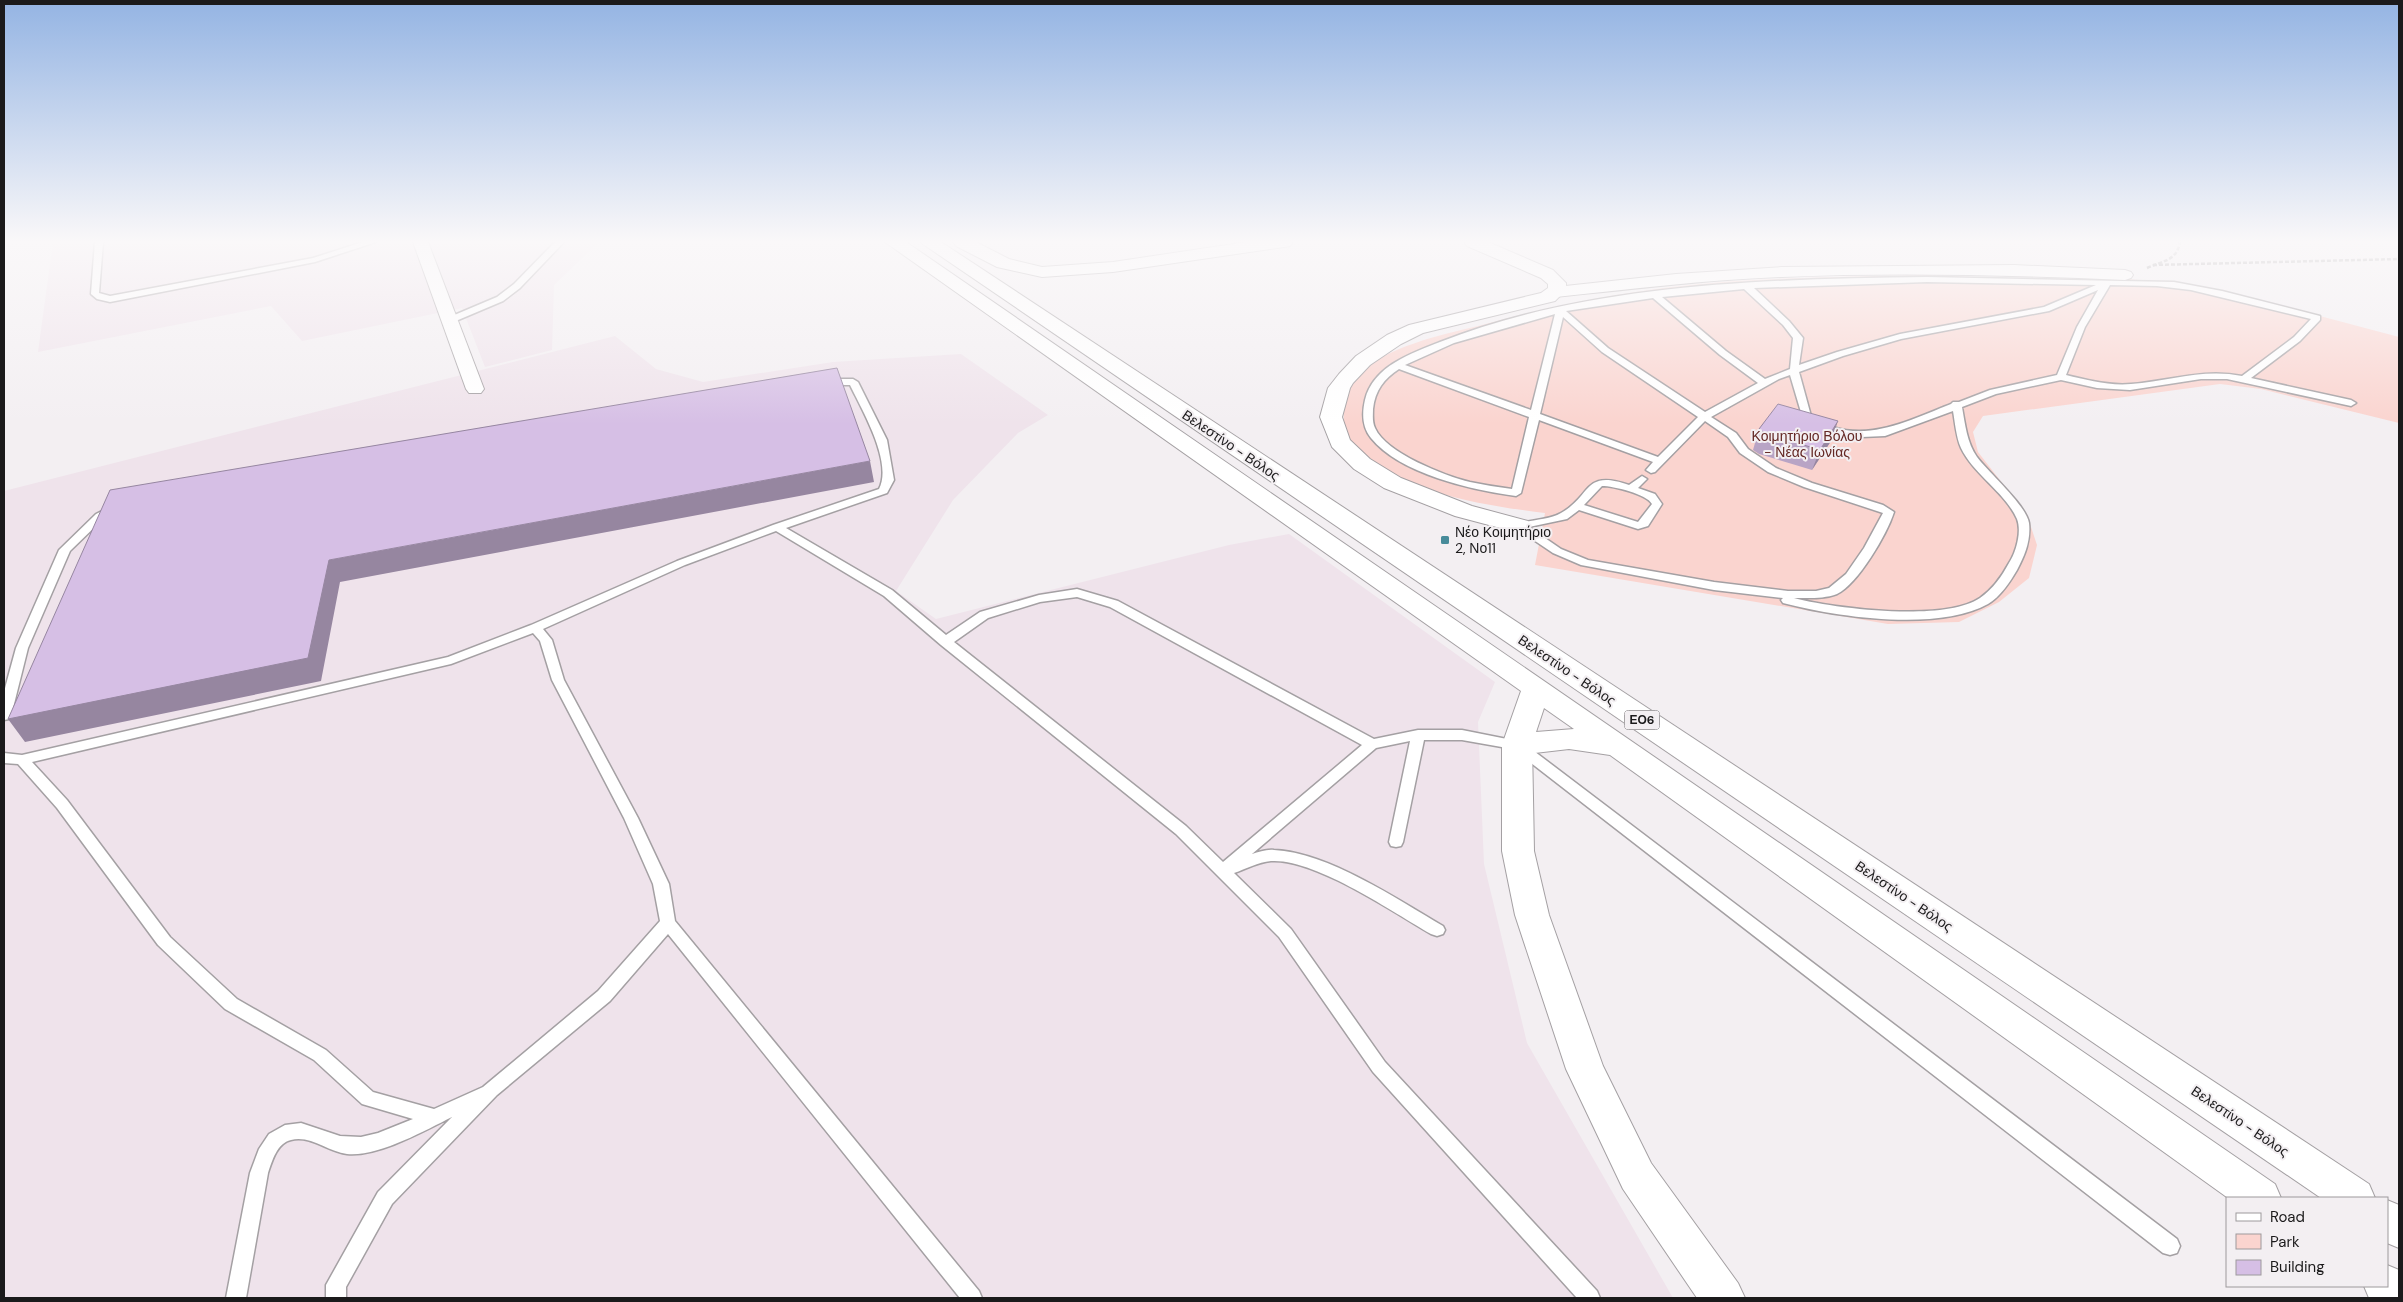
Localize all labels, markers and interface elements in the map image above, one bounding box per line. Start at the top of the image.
street label: Βελεστίνο - Βόλος [1179,406,1284,484]
park label: Κοιμητήριο Βόλου - Νέας Ιωνίας [1752,427,1862,461]
place label: Νέο Κοιμητήριο 2, Νο11 [1455,523,1551,557]
marker: Νέο Κοιμητήριο 2, Νο11 [1439,534,1451,546]
street label: Βελεστίνο - Βόλος [1515,631,1620,709]
road number: ΕΟ6 [1624,710,1660,730]
street label: Βελεστίνο - Βόλος [1852,857,1957,935]
street label: Βελεστίνο - Βόλος [2188,1082,2293,1160]
legend [2226,1197,2388,1287]
text: Road [2270,1207,2305,1227]
text: Park [2270,1232,2300,1252]
text: Building [2270,1257,2325,1277]

